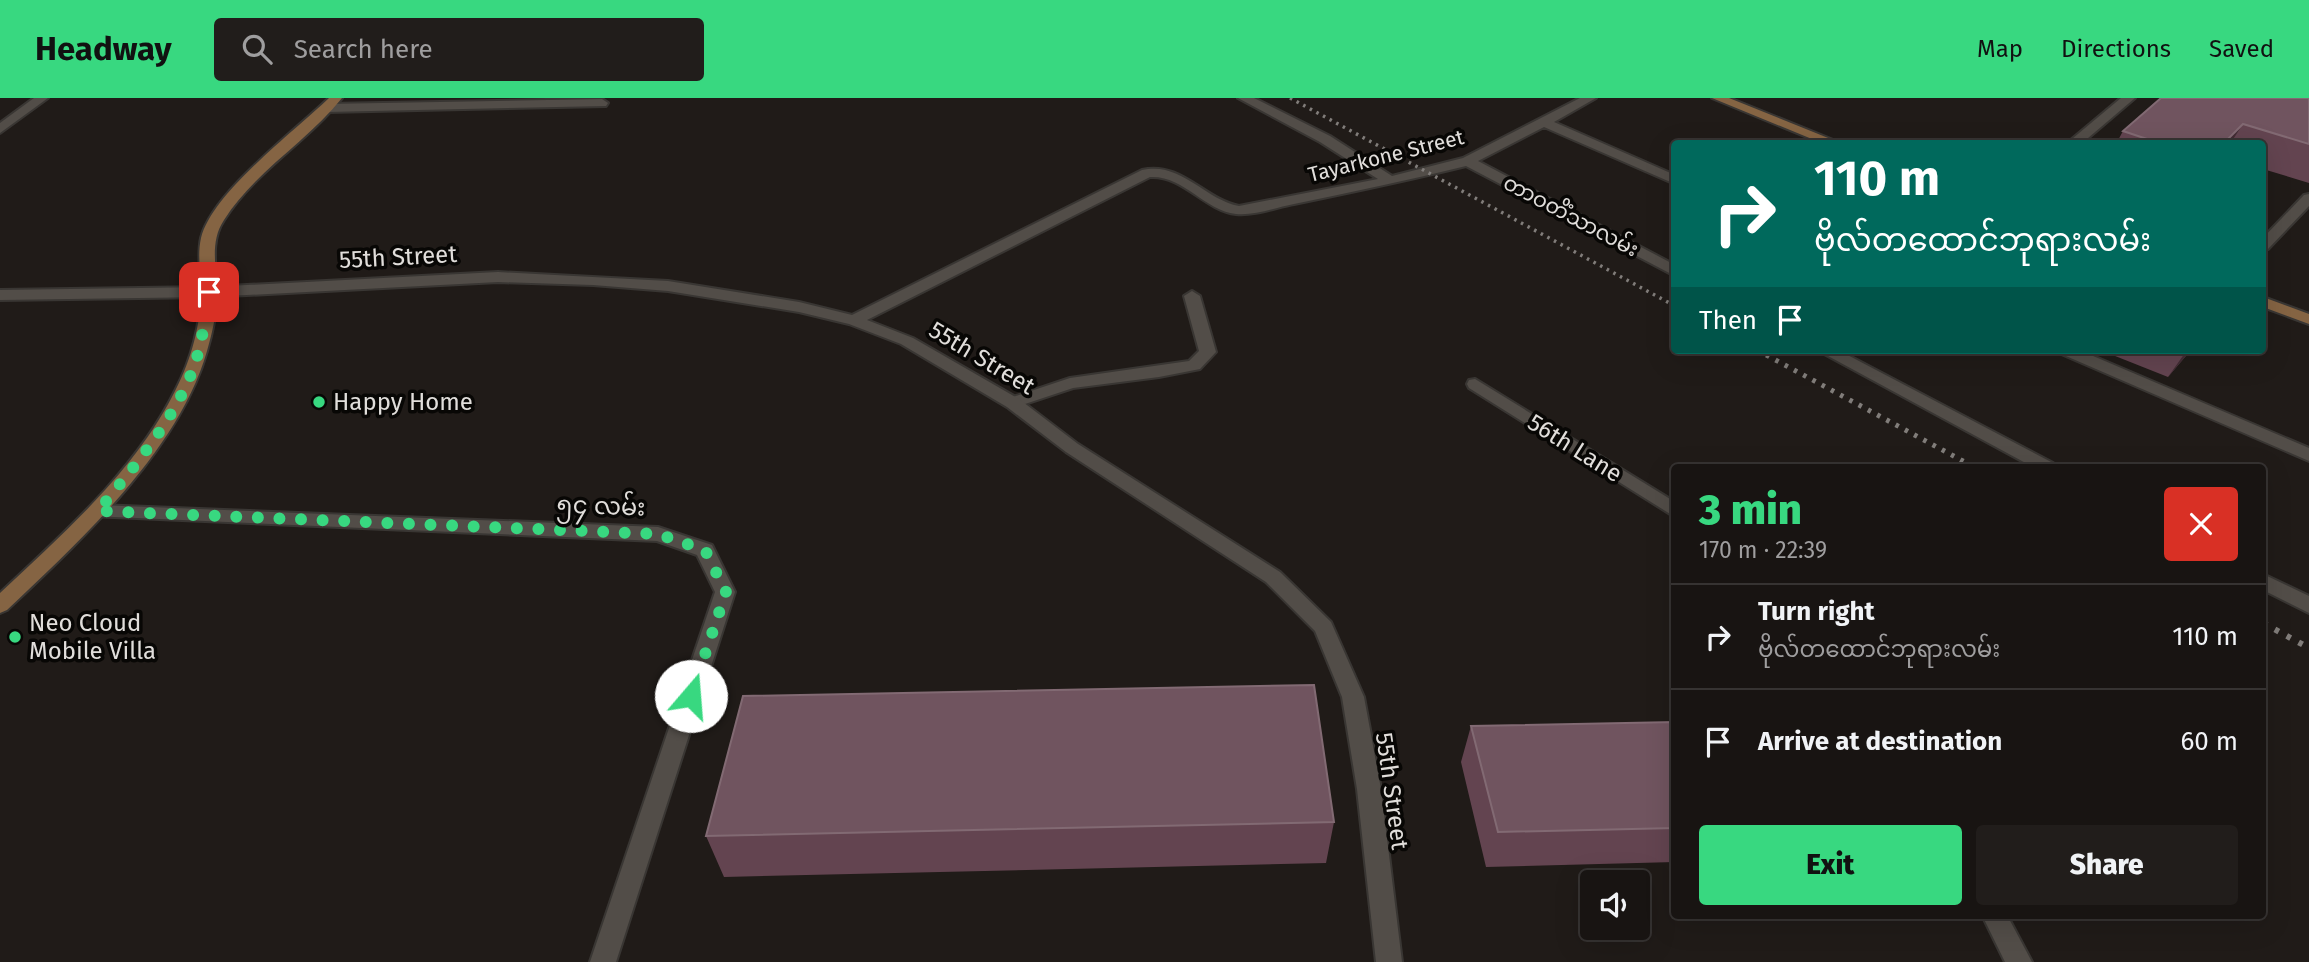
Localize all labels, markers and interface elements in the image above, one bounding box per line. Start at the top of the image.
search box [214,18,704,81]
text: Headway [35,29,172,69]
icon: search [238,30,276,68]
text: Search here [294,34,433,65]
text: Map [1977,35,2023,63]
text: Directions [2061,35,2171,63]
text: Saved [2209,35,2274,63]
street label: Tayarkone Street [1305,124,1467,188]
text: 110 m [1814,149,1940,208]
street label: တာဝတိံသာလမ်း [1499,167,1644,263]
icon: right [1699,168,1790,259]
text: ဗိုလ်တထောင်ဘုရားလမ်း [1814,221,2151,259]
street label: 55th Street [338,240,458,274]
pin [179,262,239,322]
icon: arrive [190,273,228,311]
icon: arrive [1771,301,1809,339]
text: Then [1699,305,1757,336]
street label: 55th Street [924,316,1040,401]
place label: Happy Home [333,388,473,416]
marker: Happy Home [311,394,327,410]
street label: 56th Lane [1523,408,1627,488]
text: 3 min [1699,485,1802,535]
button: close [2164,487,2238,561]
street label: ၅၄ လမ်း [556,488,646,527]
text: 170 m · 22:39 [1699,536,1827,564]
text: Turn right [1758,596,1875,627]
place label: Neo Cloud Mobile Villa [29,609,156,665]
icon: right [1699,618,1737,656]
text: 110 m [2172,621,2238,652]
marker: Neo Cloud Mobile Villa [7,629,23,645]
text: ဗိုလ်တထောင်ဘုရားလမ်း [1758,635,2000,663]
position arrow [654,659,728,733]
icon: arrive [1699,723,1737,761]
text: Arrive at destination [1758,726,2002,757]
text: 60 m [2180,726,2238,757]
street label: 55th Street [1370,731,1414,852]
button: Exit [1699,825,1962,905]
button: Share [1976,825,2238,905]
map controls [1580,870,1650,940]
button: sound [1580,870,1650,940]

